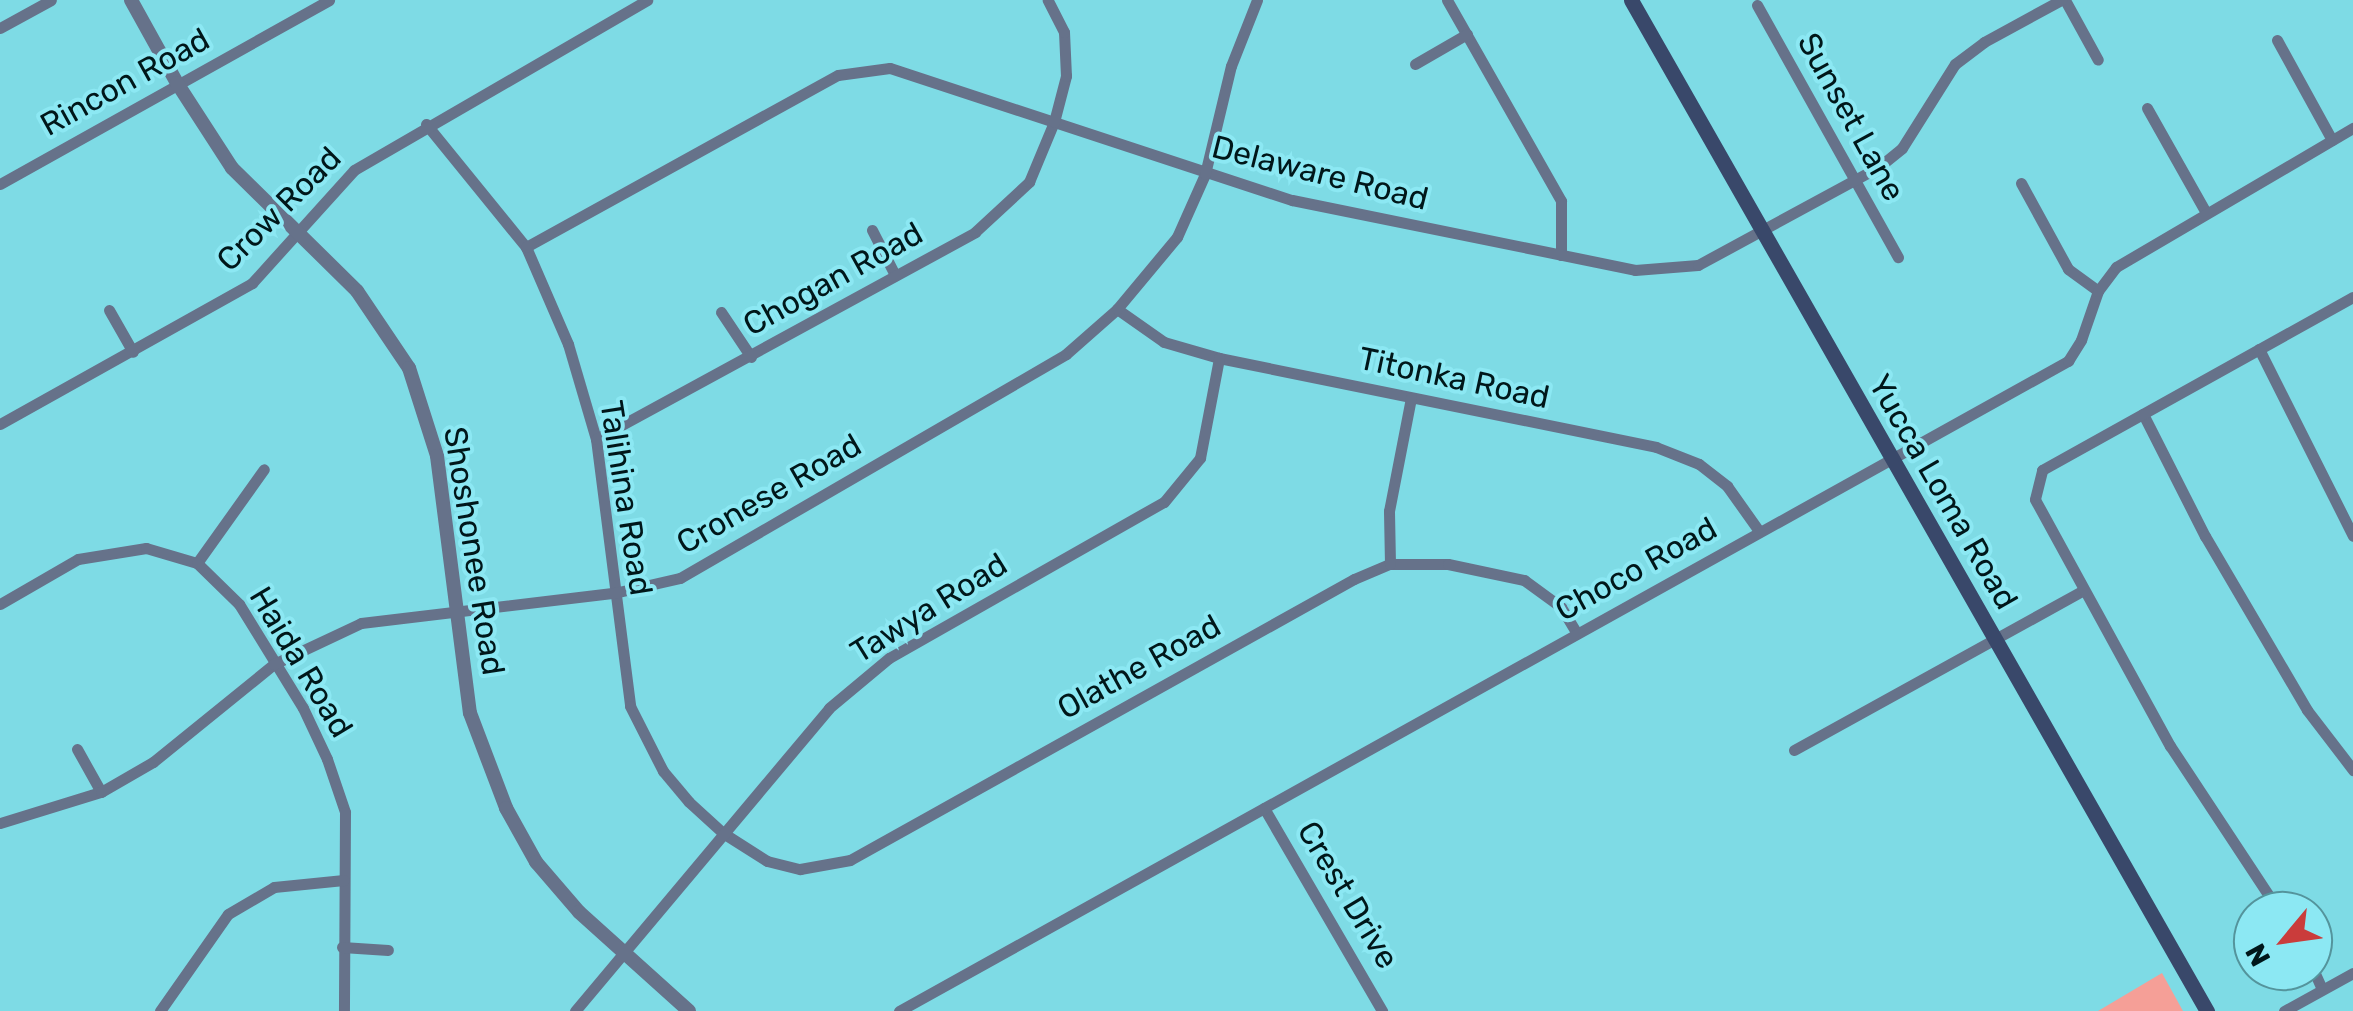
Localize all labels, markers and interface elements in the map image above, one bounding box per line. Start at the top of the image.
street label: Rincon Road [34,20,216,144]
street label: Sunset Lane [1789,26,1913,208]
street label: Delaware Road [1208,128,1432,218]
street label: Crow Road [209,139,349,279]
street label: Chogan Road [737,214,929,344]
street label: Titonka Road [1355,339,1553,417]
street label: Yucca Loma Road [1860,368,2026,616]
street label: Talihina Road [592,398,660,598]
street label: Shoshonee Road [435,424,513,678]
street label: Cronese Road [670,426,868,562]
street label: Choco Road [1548,509,1724,629]
street label: Tawya Road [844,545,1014,671]
street label: Haida Road [241,580,361,744]
street label: Olathe Road [1051,606,1227,728]
street label: Crest Drive [1289,815,1407,975]
north arrow [2233,891,2333,991]
text: N [2239,938,2277,972]

